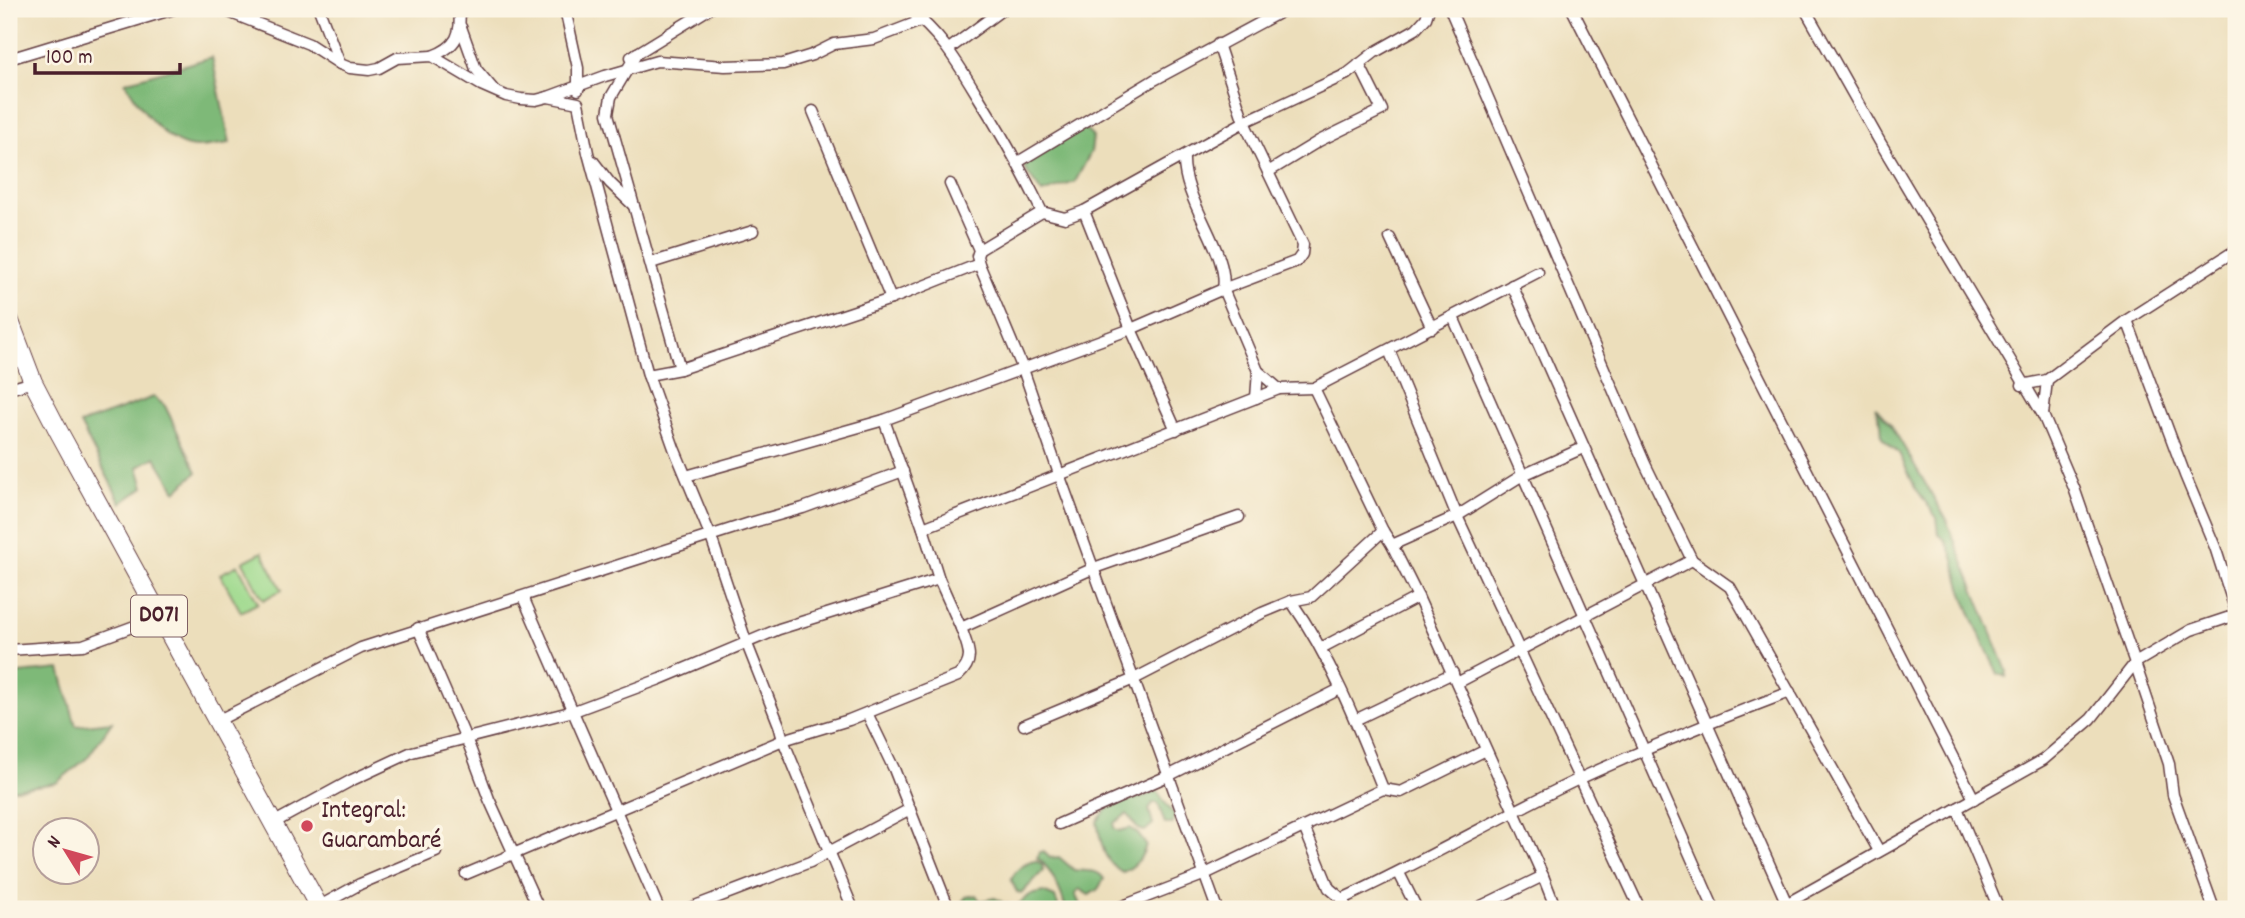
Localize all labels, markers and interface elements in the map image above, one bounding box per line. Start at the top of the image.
scale bar [35,32,180,76]
text: 100 m [46,44,93,74]
road number: D071 [131,596,187,636]
place label: Integral: Guarambaré [321,793,442,860]
north arrow [32,816,102,886]
marker: Integral: Guarambaré [299,818,315,834]
text: N [42,831,69,855]

